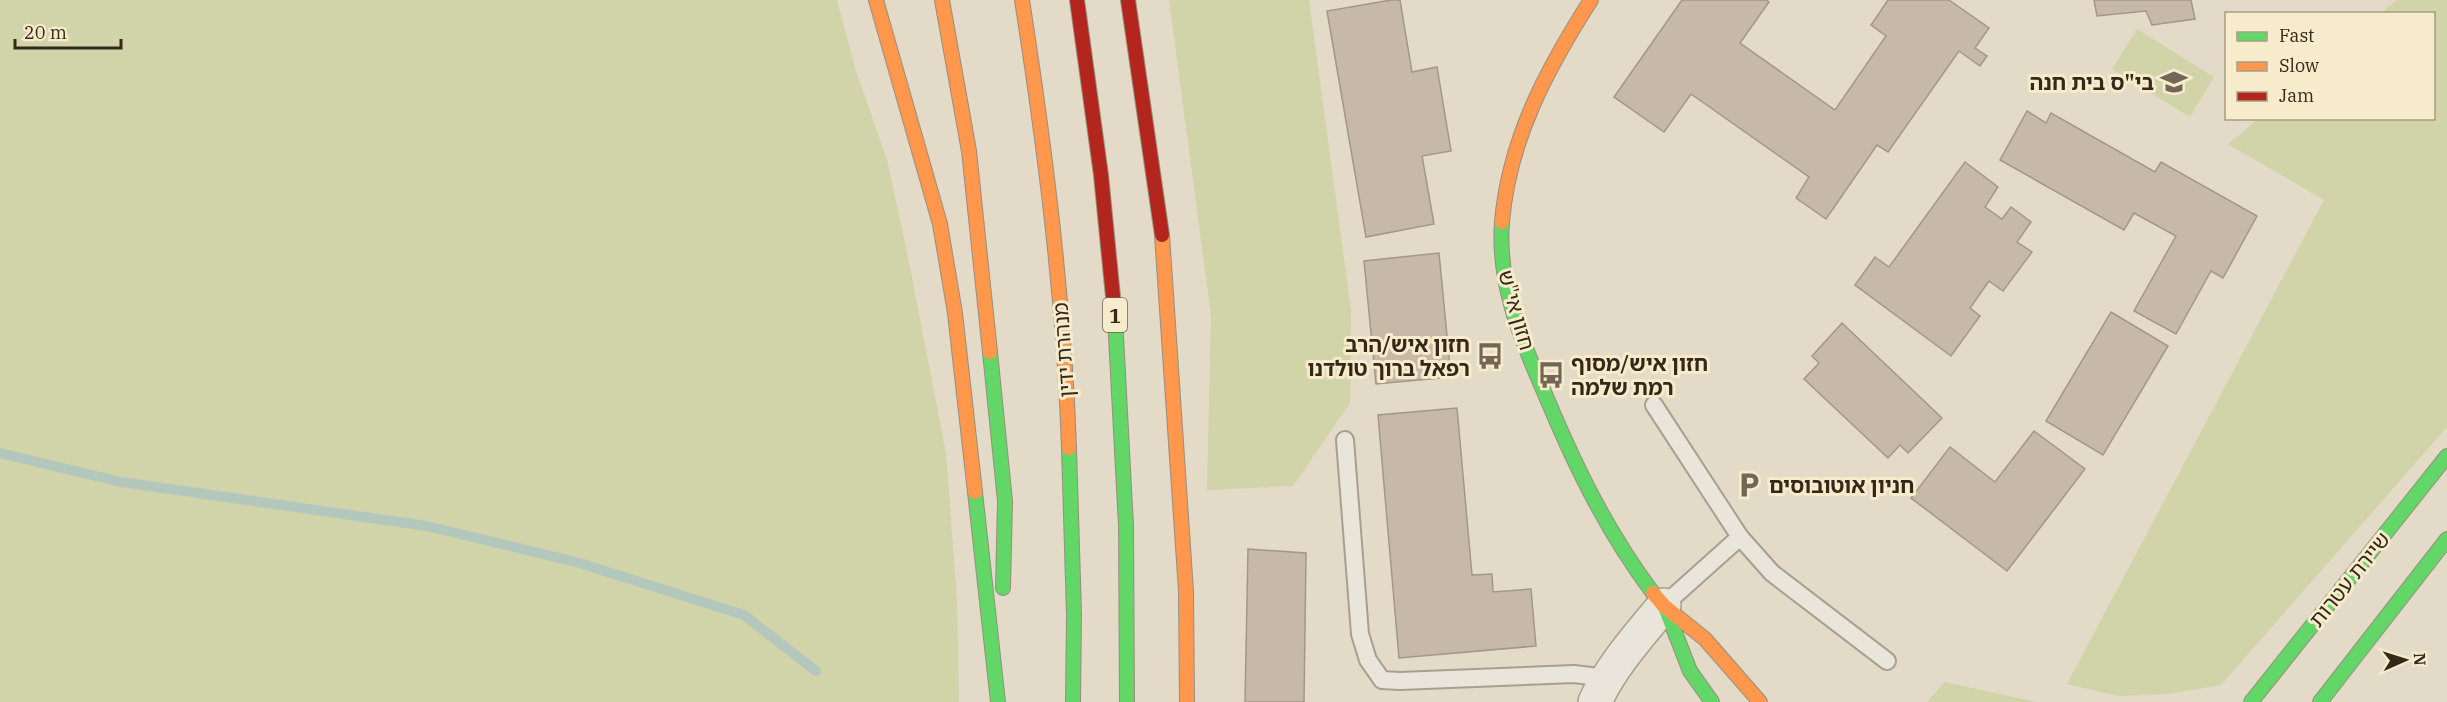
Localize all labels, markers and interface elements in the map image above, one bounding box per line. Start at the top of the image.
scale bar [15,12,122,50]
legend [2225,12,2435,120]
text: 20 m [24,21,67,44]
text: Fast [2279,24,2314,47]
text: Slow [2279,54,2319,77]
school or university icon: בי"ס בית חנה [2159,67,2189,97]
place label: בי"ס בית חנה [2030,68,2154,96]
text: Jam [2279,84,2314,107]
street label: חזון אי"ש [1492,267,1542,353]
road number: 1 [1103,298,1127,332]
street label: מנהרת ידין [1046,301,1080,399]
place label: חזון איש/הרב רפאל ברוך טולדנו [1307,330,1470,382]
bus stop icon: חזון איש/הרב רפאל ברוך טולדנו [1475,341,1505,371]
place label: חזון איש/מסוף רמת שלמה [1571,349,1708,401]
bus stop icon: חזון איש/מסוף רמת שלמה [1536,360,1566,390]
parking icon: חניון אוטובוסים [1734,470,1764,500]
place label: חניון אוטובוסים [1769,471,1914,499]
street label: שיירת עטרות [2302,526,2396,632]
north arrow [2375,630,2435,690]
text: N [2410,652,2430,666]

